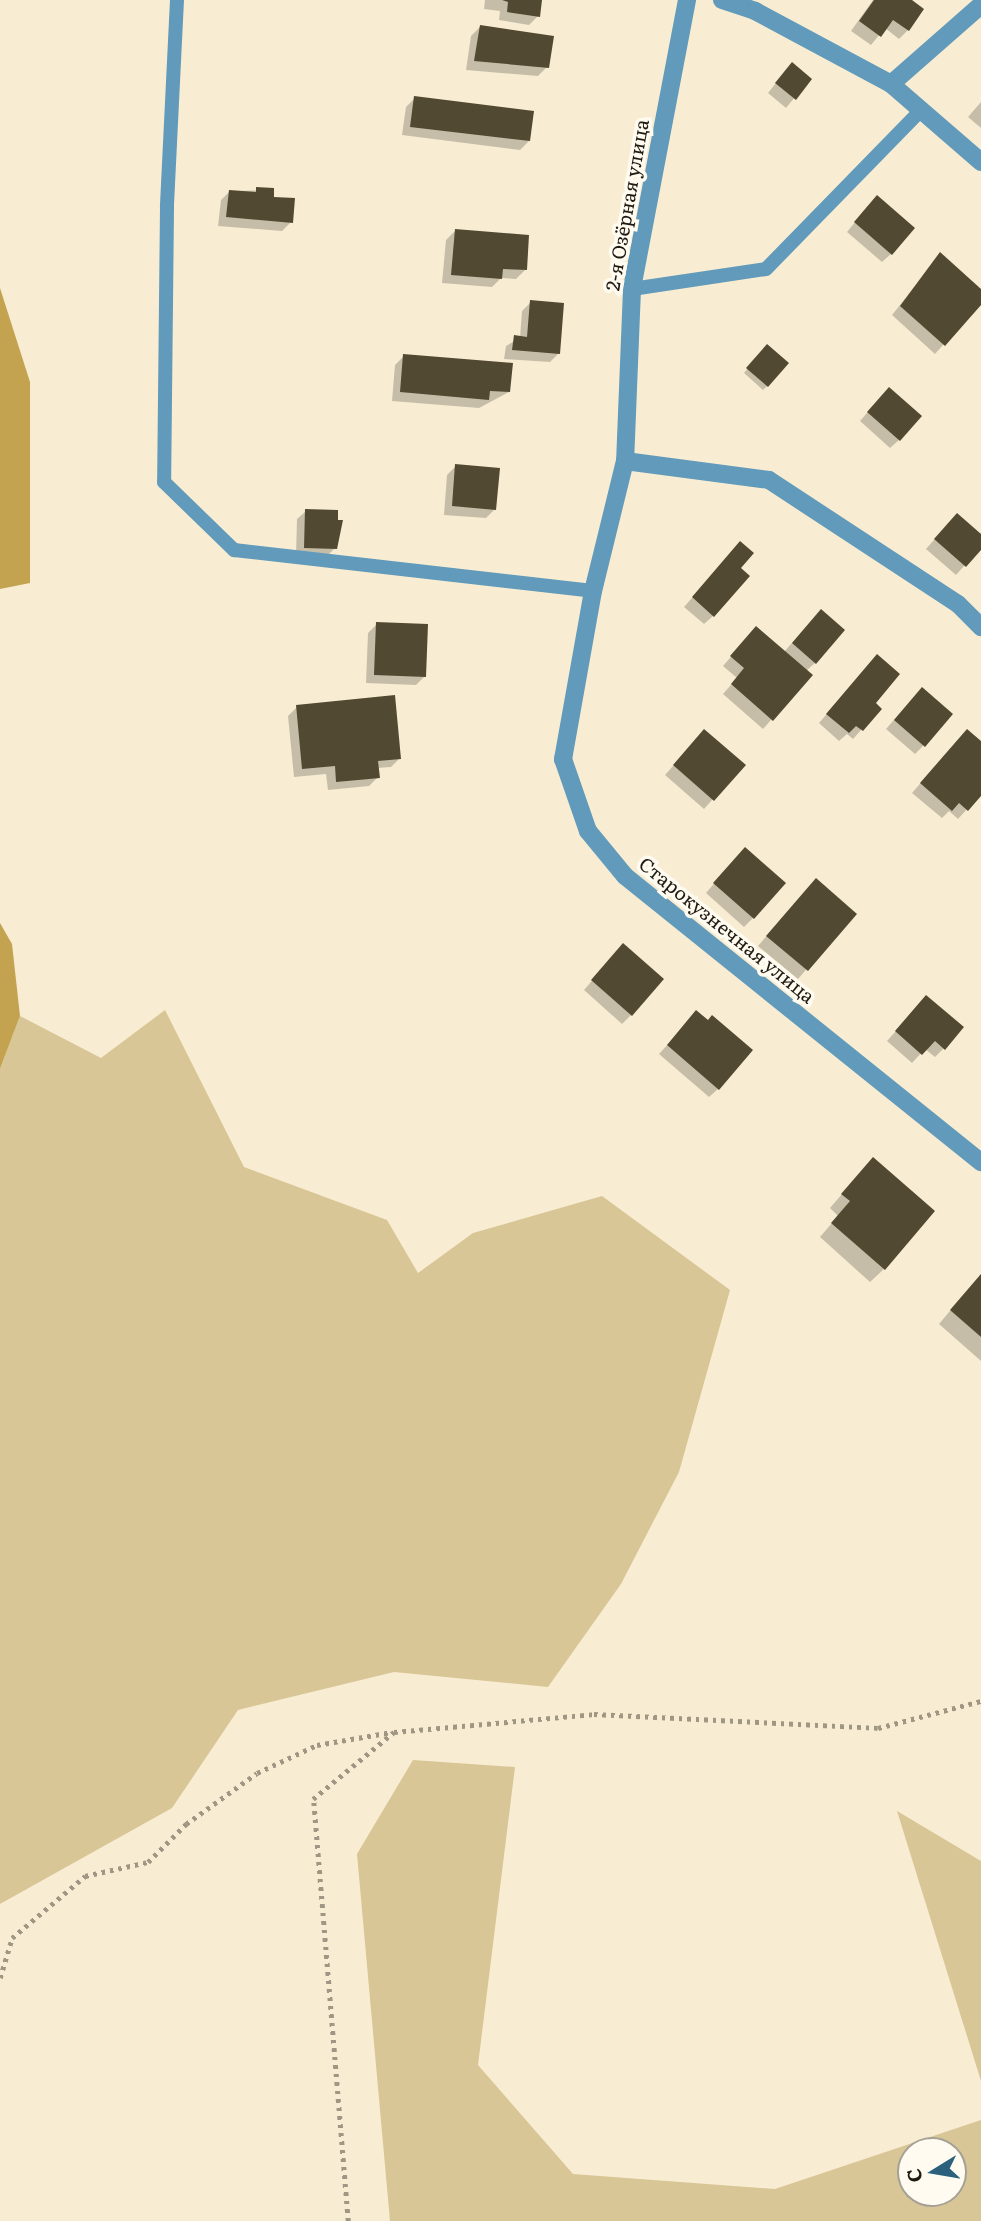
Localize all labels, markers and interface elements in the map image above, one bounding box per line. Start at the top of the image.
street label: 2-я Озёрная улица [601,118,653,292]
street label: Старокузнечная улица [635,852,819,1008]
north arrow [897,2137,967,2207]
text: С [898,2166,928,2185]

